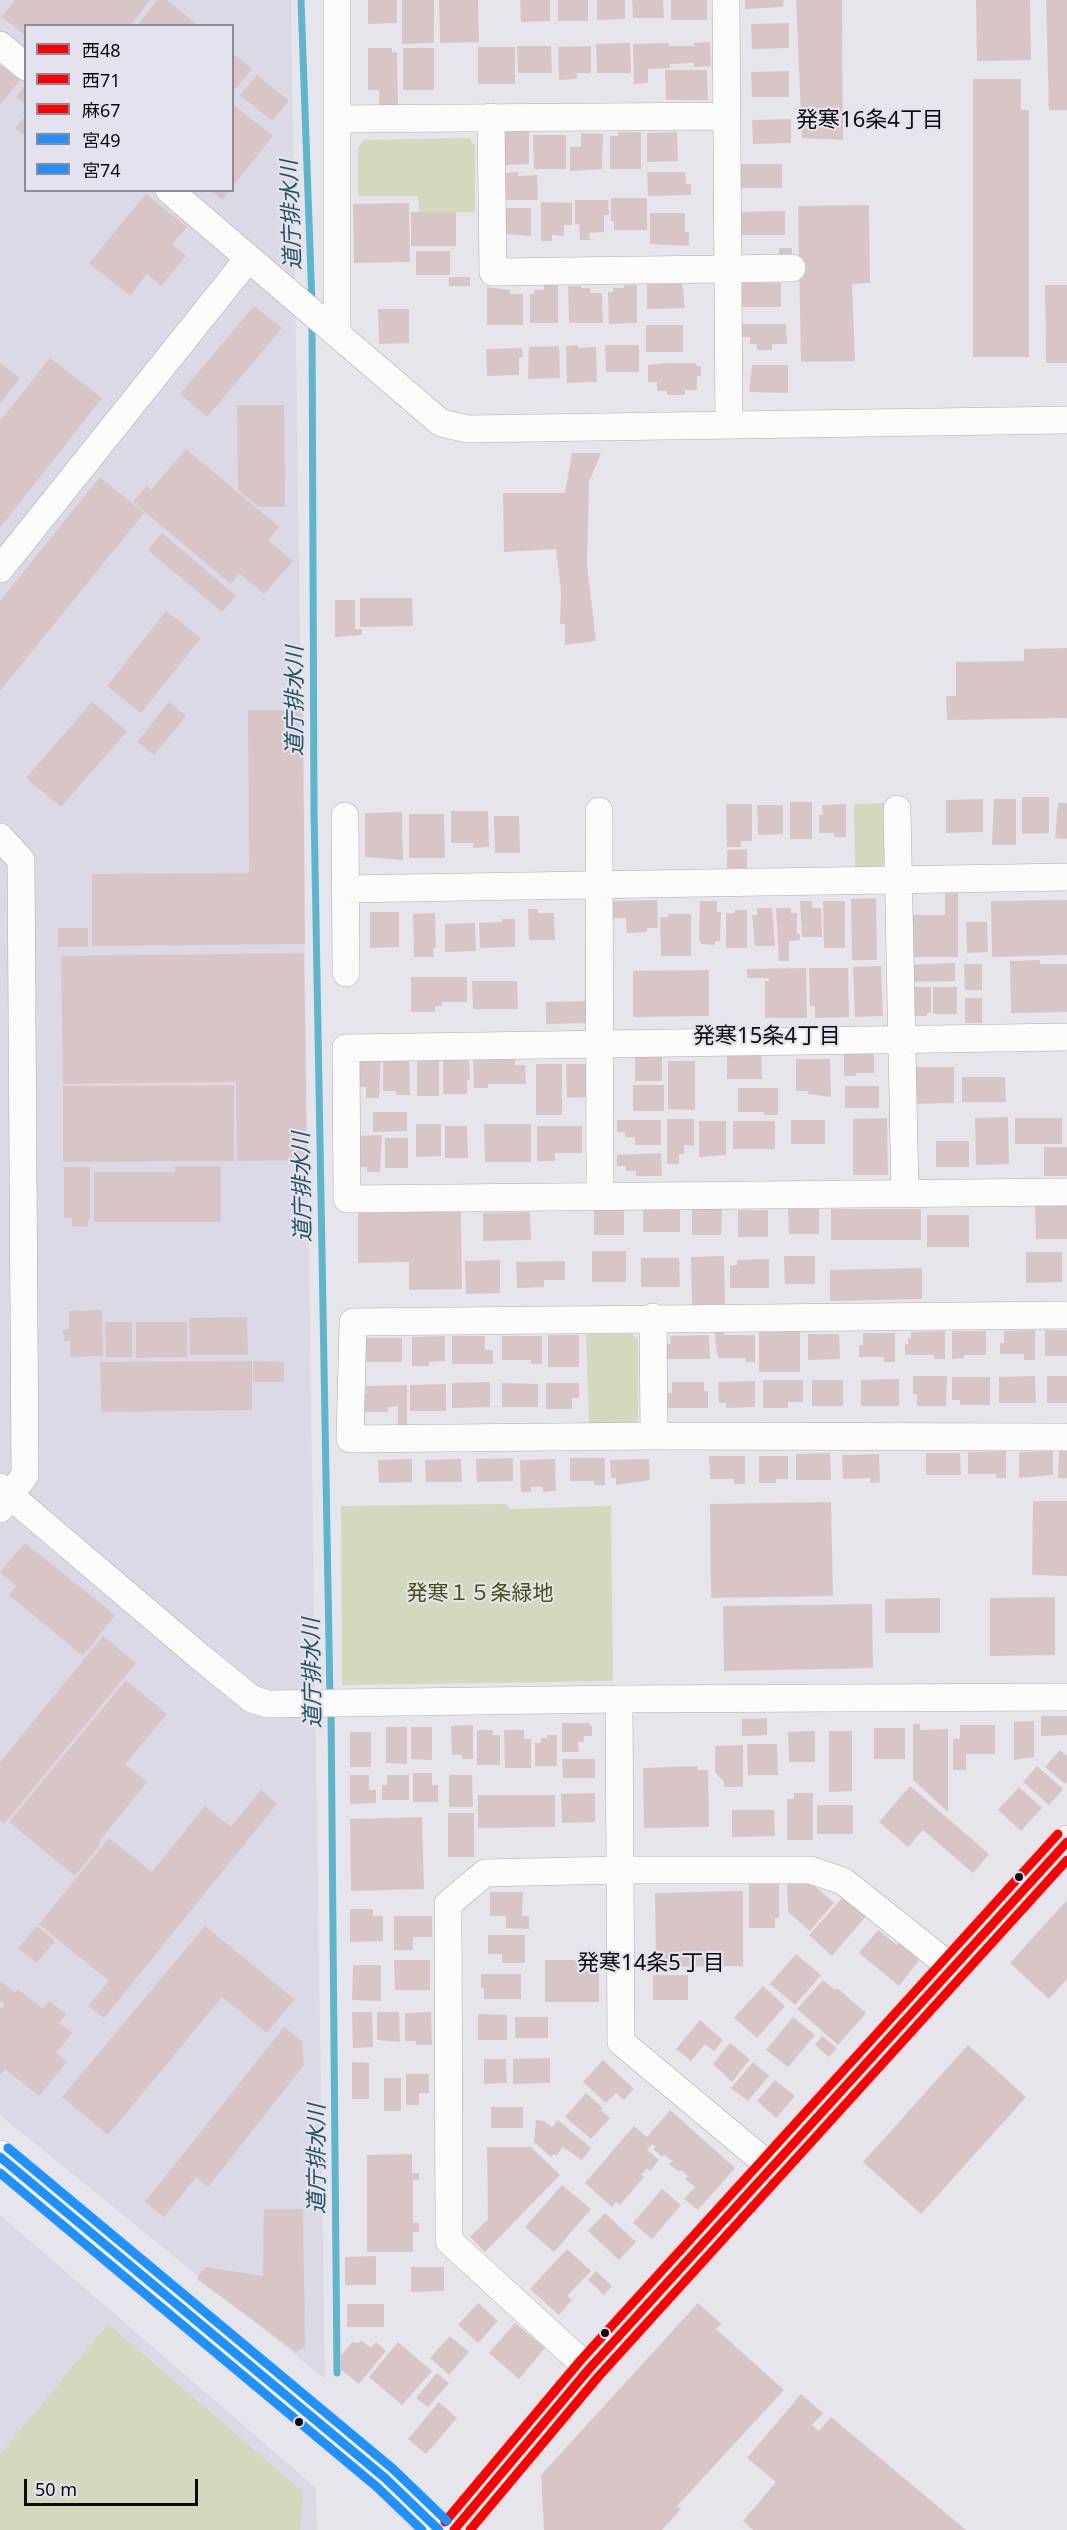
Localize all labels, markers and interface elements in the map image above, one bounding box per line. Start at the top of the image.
legend [24,24,234,192]
text: 西48 [82,38,121,62]
text: 西71 [82,68,121,92]
text: 麻67 [82,98,121,122]
district label: 発寒16条4丁目 [796,108,944,134]
text: 宮49 [82,128,121,152]
text: 宮74 [82,158,121,182]
water label: 道庁排水川 [277,160,307,270]
water label: 道庁排水川 [283,646,309,756]
district label: 発寒15条4丁目 [693,1024,841,1050]
water label: 道庁排水川 [289,1132,317,1242]
park label: 発寒１５条緑地 [407,1581,553,1607]
water label: 道庁排水川 [299,1618,327,1728]
unlabelled marker [1013,1871,1025,1883]
district label: 発寒14条5丁目 [577,1951,725,1977]
water label: 道庁排水川 [305,2104,331,2214]
unlabelled marker [599,2327,611,2339]
unlabelled marker [293,2416,305,2428]
scale bar [27,2467,201,2505]
text: 50 m [35,2477,77,2501]

